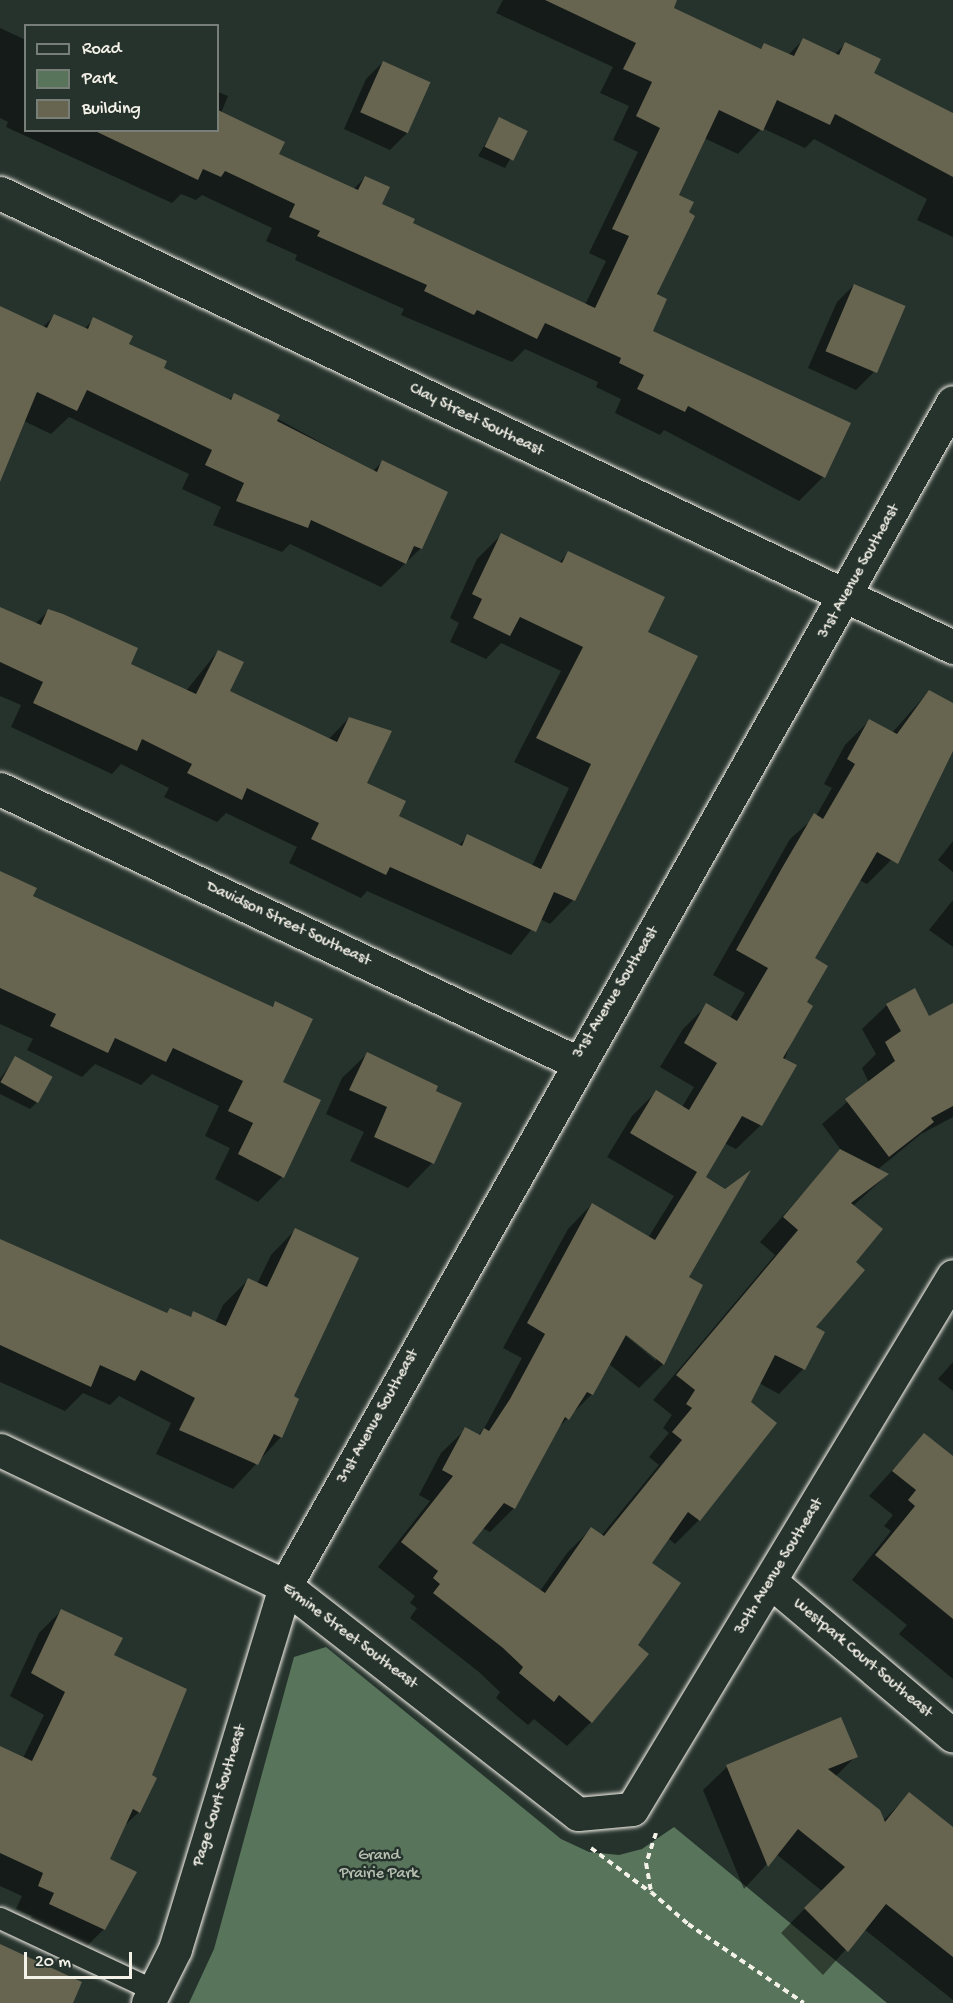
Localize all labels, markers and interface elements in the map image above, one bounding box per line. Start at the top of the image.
legend [24,24,219,132]
text: Road [82,39,121,60]
text: Park [82,69,116,90]
text: Building [82,99,141,120]
street label: Clay Street Southeast [406,380,546,462]
street label: 31st Avenue Southeast [815,501,905,643]
street label: Davidson Street Southeast [203,878,373,972]
street label: 31st Avenue Southeast [570,923,664,1063]
street label: 31st Avenue Southeast [334,1346,424,1488]
street label: 30th Avenue Southeast [732,1495,828,1639]
street label: Ermine Street Southeast [278,1580,420,1694]
street label: Westpark Court Southeast [788,1595,936,1723]
street label: Page Court Southeast [190,1723,252,1869]
park label: Grand Prairie Park [340,1847,418,1885]
scale bar [27,1940,135,1978]
text: 20 m [35,1952,71,1973]

